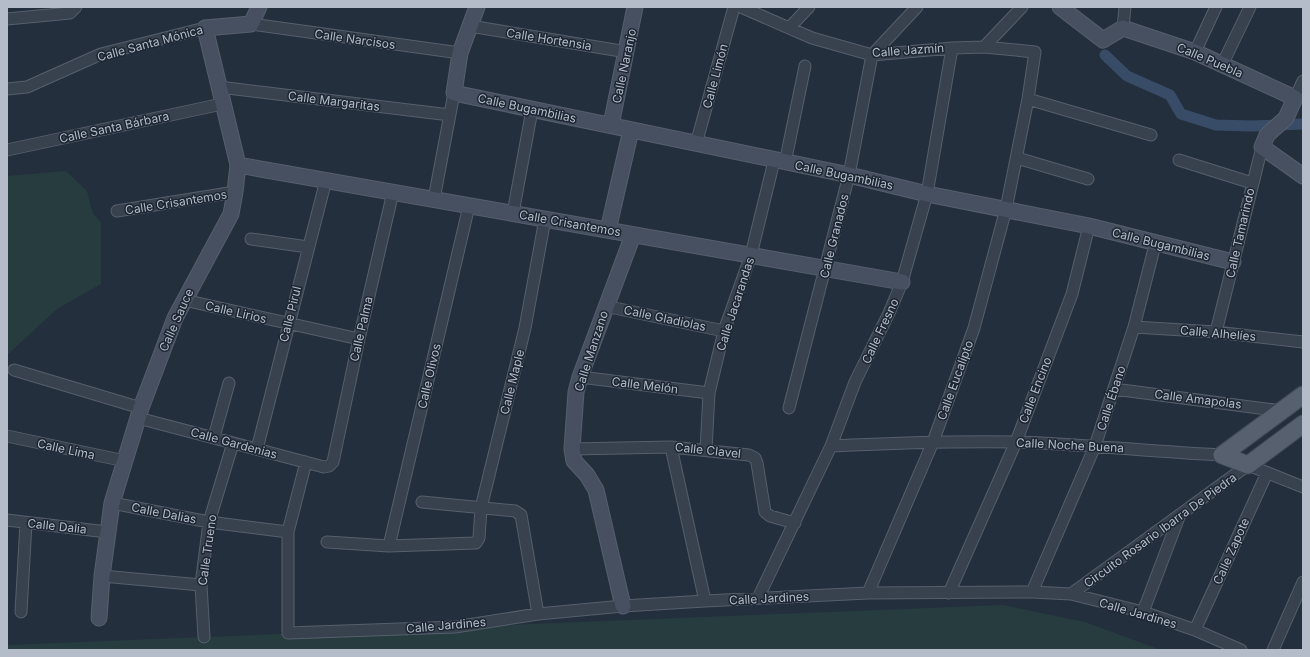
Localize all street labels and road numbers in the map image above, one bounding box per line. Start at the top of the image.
street label: Calle Santa Mónica [95,22,205,64]
street label: Calle Hortensia [505,25,593,53]
street label: Calle Narcisos [314,26,396,52]
street label: Calle Naranjo [609,27,639,105]
street label: Calle Puebla [1175,39,1245,81]
street label: Calle Jazmín [871,40,945,60]
street label: Calle Limón [699,42,731,110]
street label: Calle Margaritas [287,88,381,114]
street label: Calle Bugambilias [476,90,578,126]
street label: Calle Santa Bárbara [58,108,170,146]
street label: Calle Bugambilias [793,157,895,193]
street label: Calle Crisantemos [124,187,228,217]
street label: Calle Tamarindo [1222,187,1258,279]
street label: Calle Granados [816,192,852,280]
street label: Calle Crisantemos [518,207,622,239]
street label: Calle Bugambilias [1110,225,1212,263]
street label: Calle Jacarandas [713,255,757,353]
street label: Calle Pirul [276,285,304,343]
street label: Calle Sauce [156,286,196,354]
street label: Calle Palma [346,295,376,363]
street label: Calle Fresno [858,296,902,366]
street label: Calle Lirios [204,298,268,326]
street label: Calle Gladiolas [622,302,708,334]
street label: Calle Manzano [571,309,611,393]
street label: Calle Alhelíes [1179,322,1257,344]
street label: Calle Eucalipto [934,338,976,422]
street label: Calle Olivos [414,342,444,410]
street label: Calle Maple [497,348,527,416]
street label: Calle Encino [1015,355,1055,425]
street label: Calle Ébano [1093,364,1129,432]
street label: Calle Melón [611,373,679,397]
street label: Calle Amapolas [1154,386,1242,412]
street label: Calle Gardenias [189,424,279,462]
street label: Calle Noche Buena [1016,435,1124,455]
street label: Calle Lima [36,436,96,462]
street label: Calle Clavel [674,439,742,461]
street label: Circuito Rosario Ibarra De Piedra [1081,470,1239,590]
street label: Calle Dalias [130,499,198,527]
street label: Calle Trueno [195,513,219,587]
street label: Calle Dalia [27,515,87,537]
street label: Calle Zapote [1210,515,1252,587]
street label: Calle Jardines [729,588,809,608]
street label: Calle Jardines [1097,595,1179,631]
street label: Calle Jardines [405,614,487,636]

